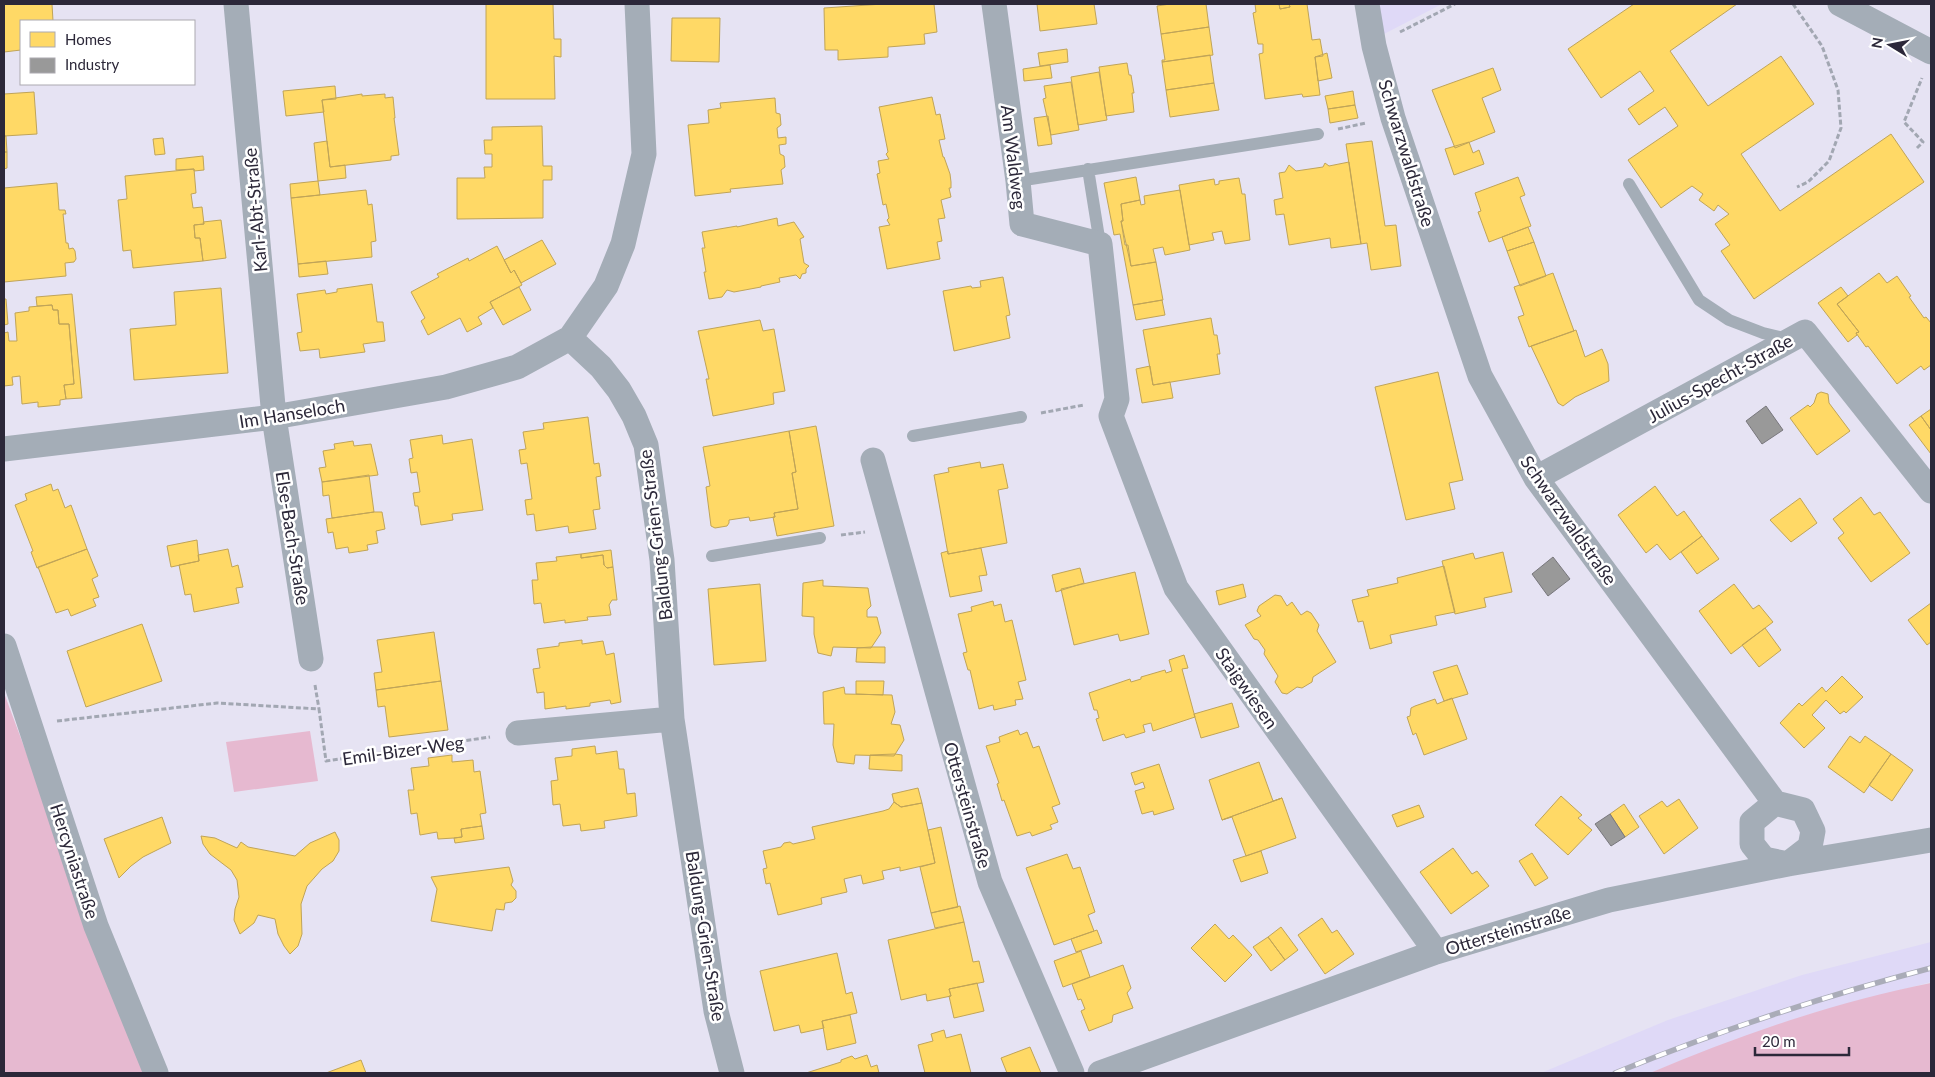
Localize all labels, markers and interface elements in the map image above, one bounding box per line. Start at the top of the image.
legend [20,20,195,85]
north arrow [1865,20,1915,70]
text: Homes [65,30,111,48]
text: N [1867,36,1886,49]
text: Industry [65,55,120,73]
street label: Schwarzwaldstraße [1374,77,1440,229]
street label: Am Waldweg [997,104,1031,210]
street label: Karl-Abt-Straße [239,147,271,273]
street label: Julius-Specht-Straße [1644,329,1796,427]
street label: Im Hanseloch [237,394,347,432]
street label: Baldung-Grien-Straße [634,448,676,622]
street label: Schwarzwaldstraße [1516,451,1622,589]
street label: Else-Bach-Straße [272,469,314,607]
street label: Staigwiesen [1211,643,1283,733]
street label: Emil-Bizer-Weg [341,731,465,769]
street label: Ottersteinstraße [939,739,997,871]
street label: Hercyniastraße [46,801,104,921]
street label: Baldung-Grien-Straße [682,849,730,1023]
street label: Ottersteinstraße [1443,900,1573,960]
scale bar [1755,1024,1849,1056]
text: 20 m [1762,1032,1796,1050]

